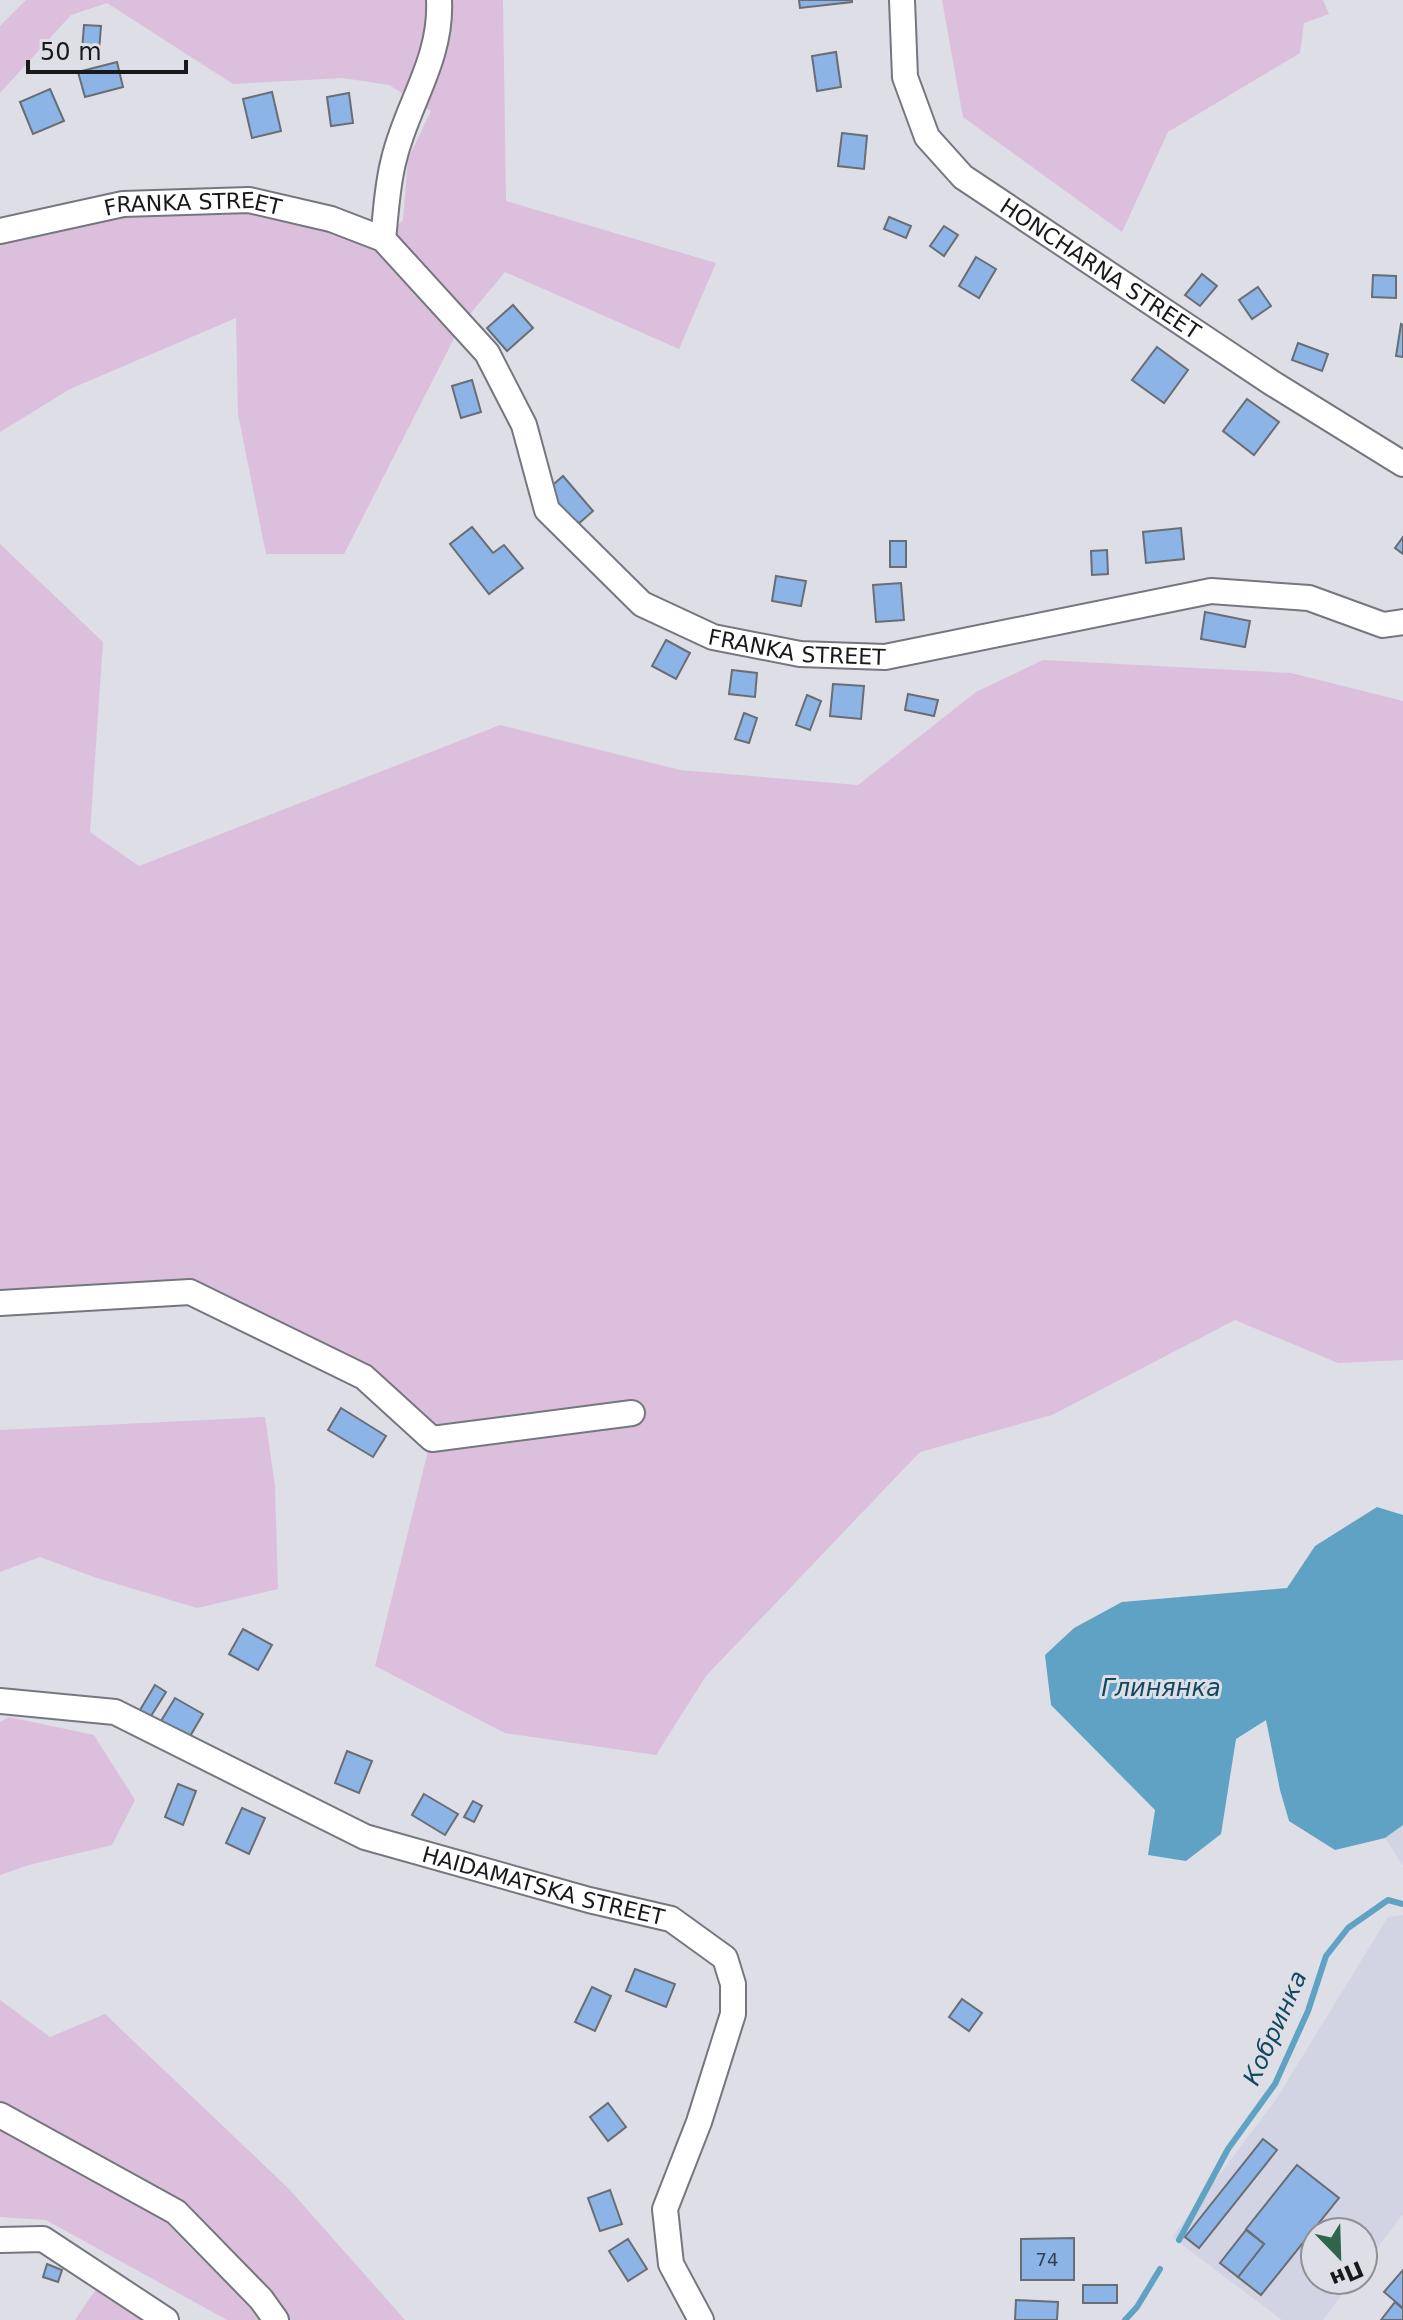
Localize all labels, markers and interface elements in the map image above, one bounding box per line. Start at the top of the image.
scale bar [28,24,186,74]
text: 50 m [40,38,102,66]
street label: FRANKA STREET [101,187,285,220]
street label: HONCHARNA STREET [996,193,1206,345]
street label: FRANKA STREET [706,624,886,670]
water label: Глинянка [1101,1674,1221,1702]
street label: HAIDAMATSKA STREET [420,1841,667,1930]
water label: Кобринка [1237,1966,1313,2090]
north arrow [1299,2216,1379,2296]
house number: 74 [1036,2249,1058,2270]
text: Пн [1326,2256,1367,2292]

